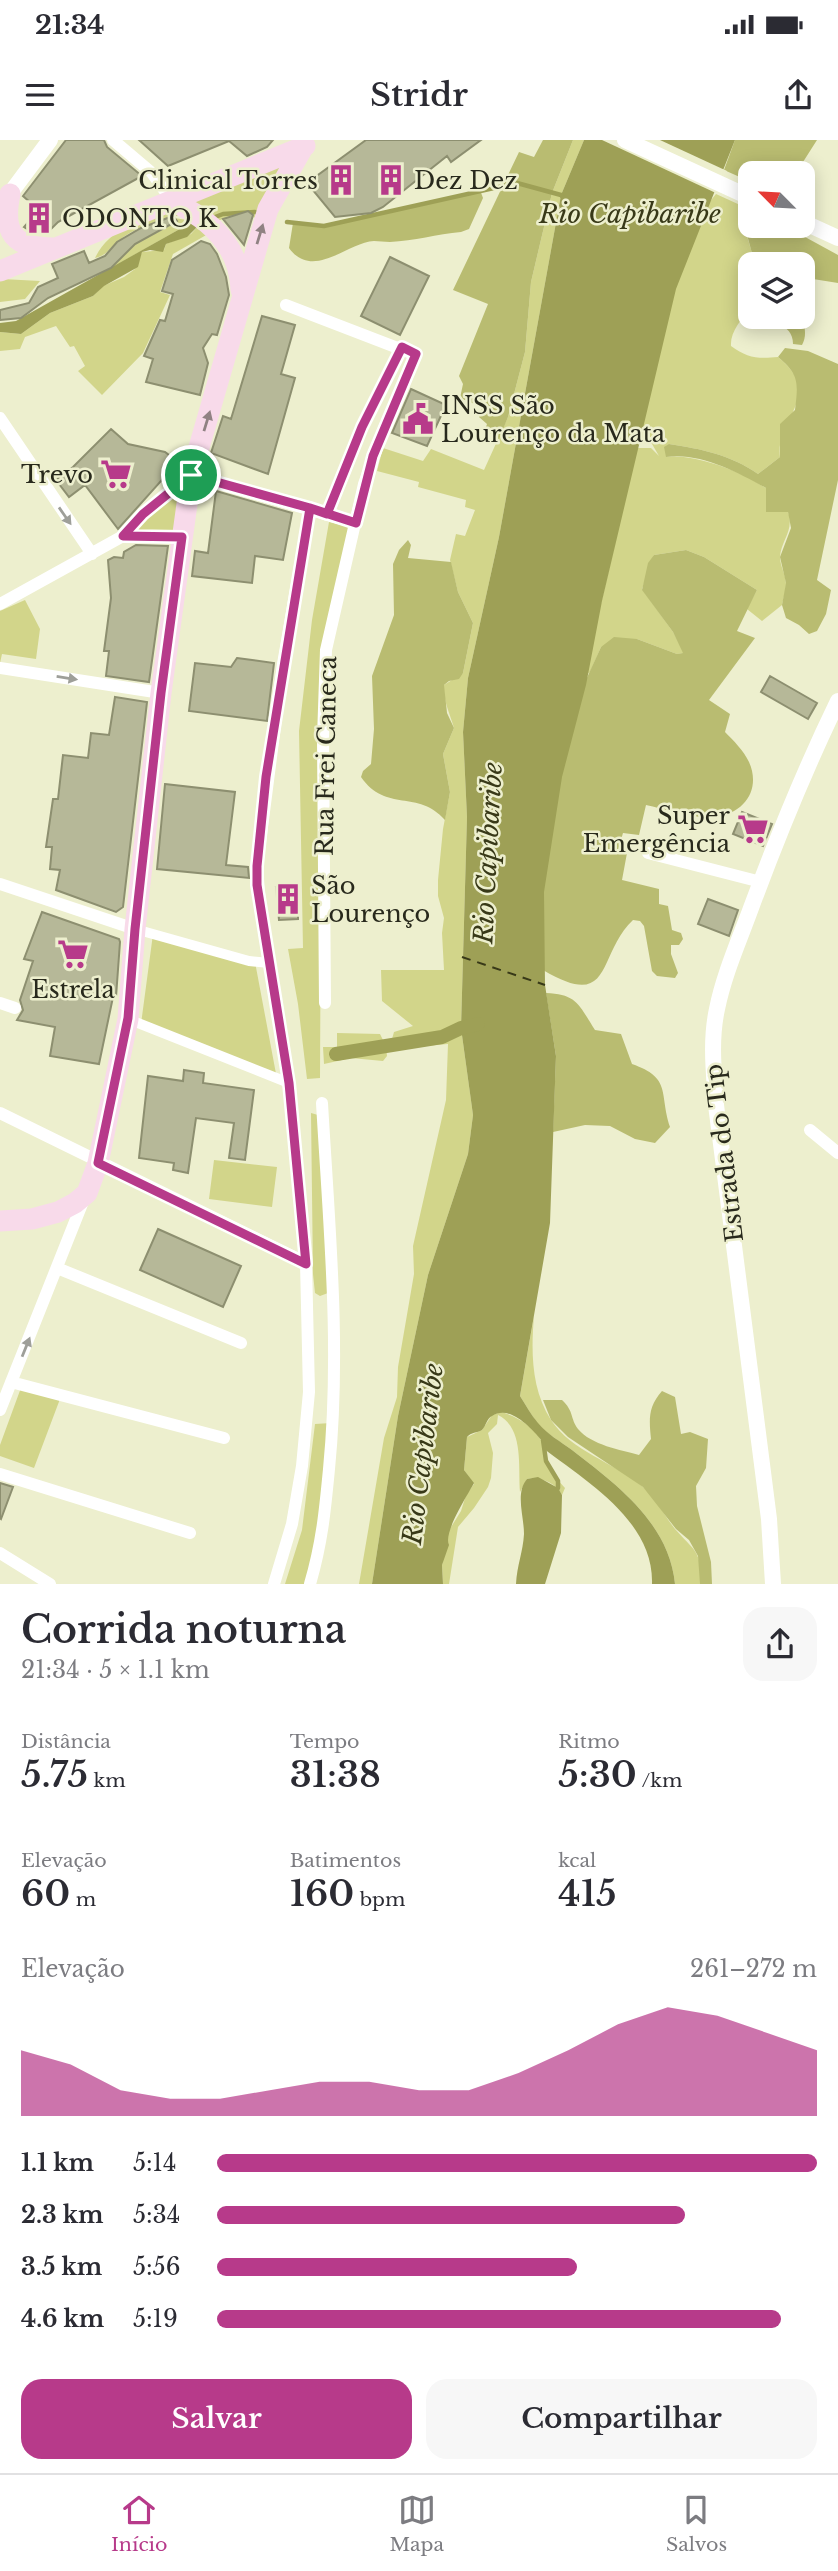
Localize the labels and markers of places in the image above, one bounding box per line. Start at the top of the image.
building icon: Clinical Torres [324,163,358,197]
building icon: Dez Dez [374,163,408,197]
place label: Clinical Torres [138,166,318,195]
place label: Dez Dez [414,166,518,195]
building icon: ODONTO K [22,201,56,235]
place label: ODONTO K [62,204,218,233]
place label: INSS São Lourenço da Mata [441,391,666,448]
public building icon: INSS São Lourenço da Mata [401,402,435,436]
pin [161,445,221,505]
supermarket icon: Trevo [99,457,133,491]
place label: Trevo [21,460,93,489]
place label: Super Emergência [583,801,731,858]
supermarket icon: Super Emergência [736,812,770,846]
place label: São Lourenço [311,871,430,928]
building icon: São Lourenço [271,882,305,916]
supermarket icon: Estrela [56,937,90,971]
place label: Estrela [31,975,115,1004]

